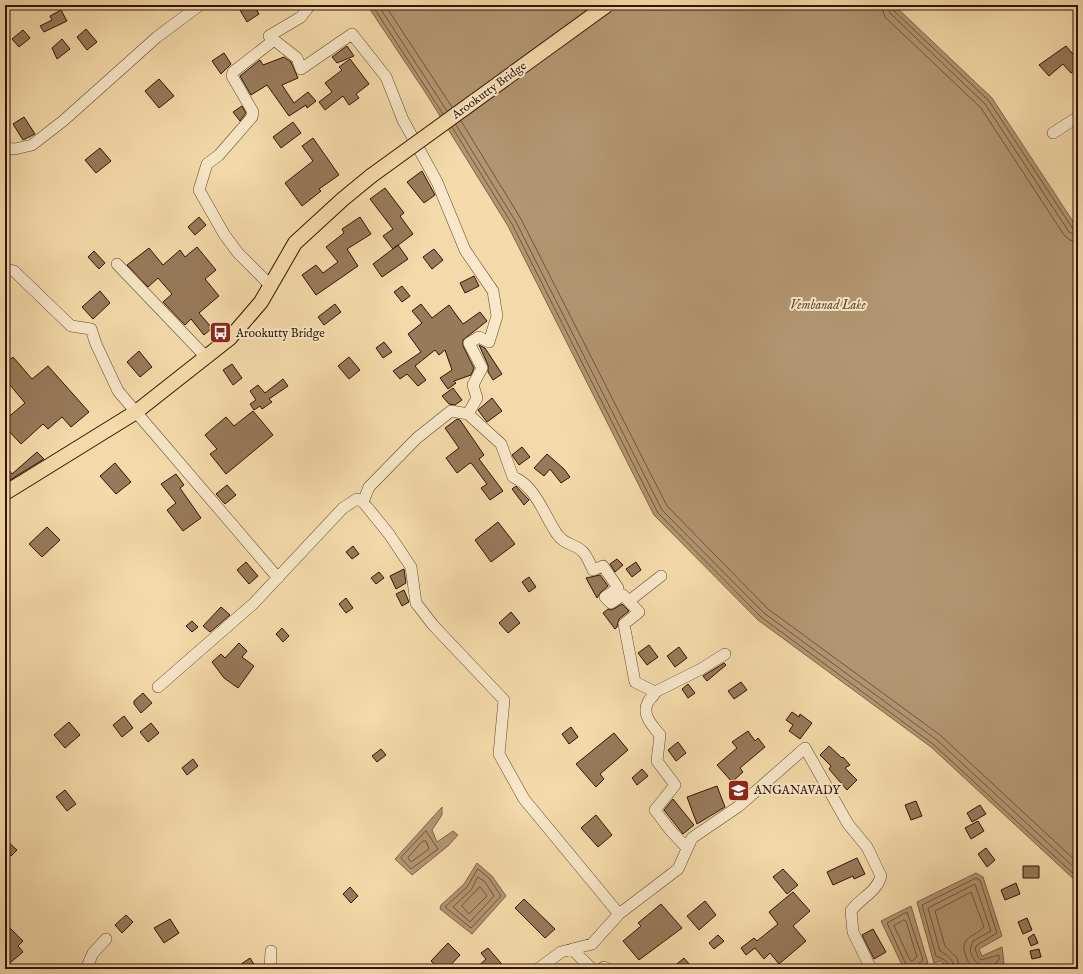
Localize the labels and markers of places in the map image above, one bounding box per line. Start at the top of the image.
bus stop icon: Arookutty Bridge [207,320,233,346]
place label: Arookutty Bridge [235,326,325,341]
school or university icon: ANGANAVADY [726,777,752,803]
place label: ANGANAVADY [753,783,841,798]

